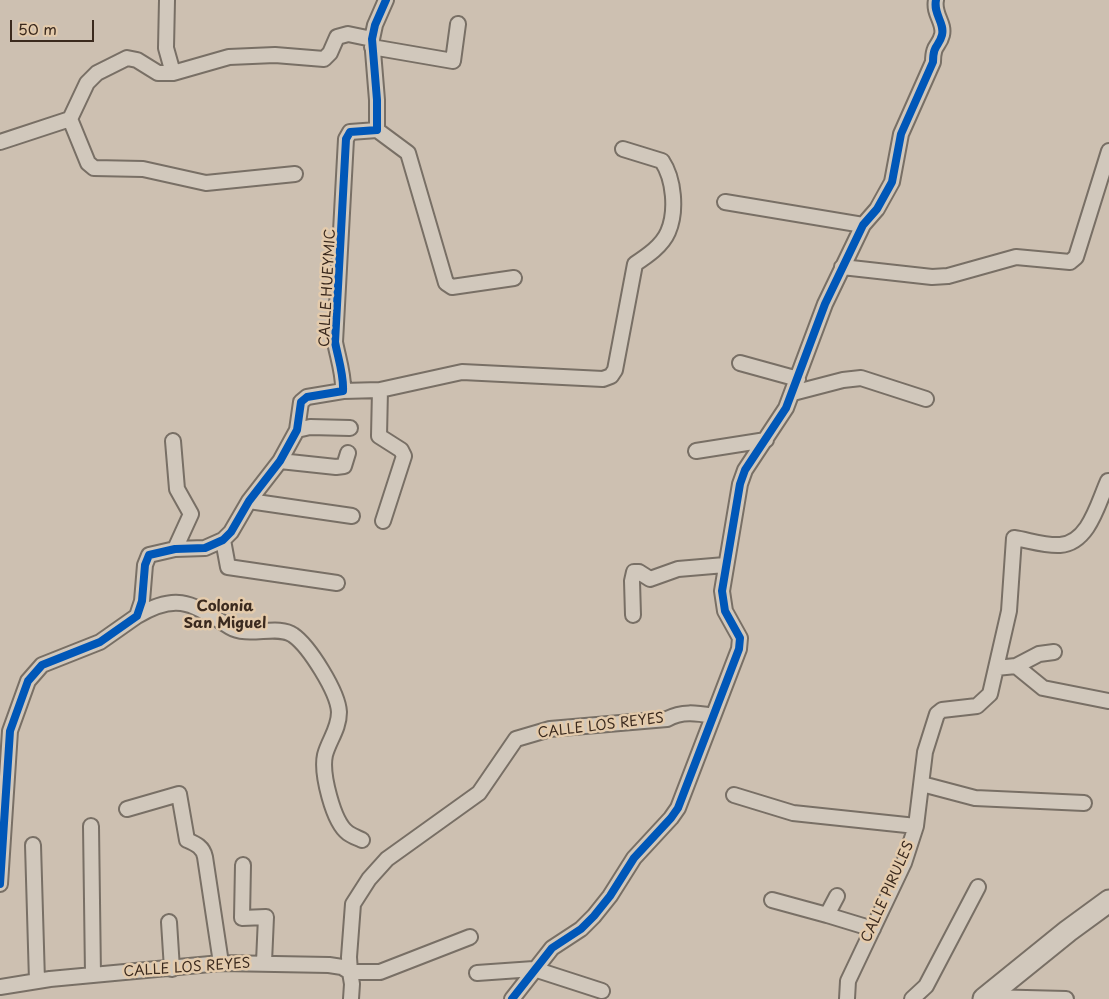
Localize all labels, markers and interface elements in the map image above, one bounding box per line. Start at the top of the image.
scale bar [12,10,96,42]
text: 50 m [18,17,57,40]
street label: CALLE HUEYMIC [317,228,339,348]
district label: Colonia San Miguel [184,598,266,633]
street label: CALLE LOS REYES [537,710,665,742]
street label: CALLE PIRULES [858,839,918,945]
street label: CALLE LOS REYES [123,955,251,981]

